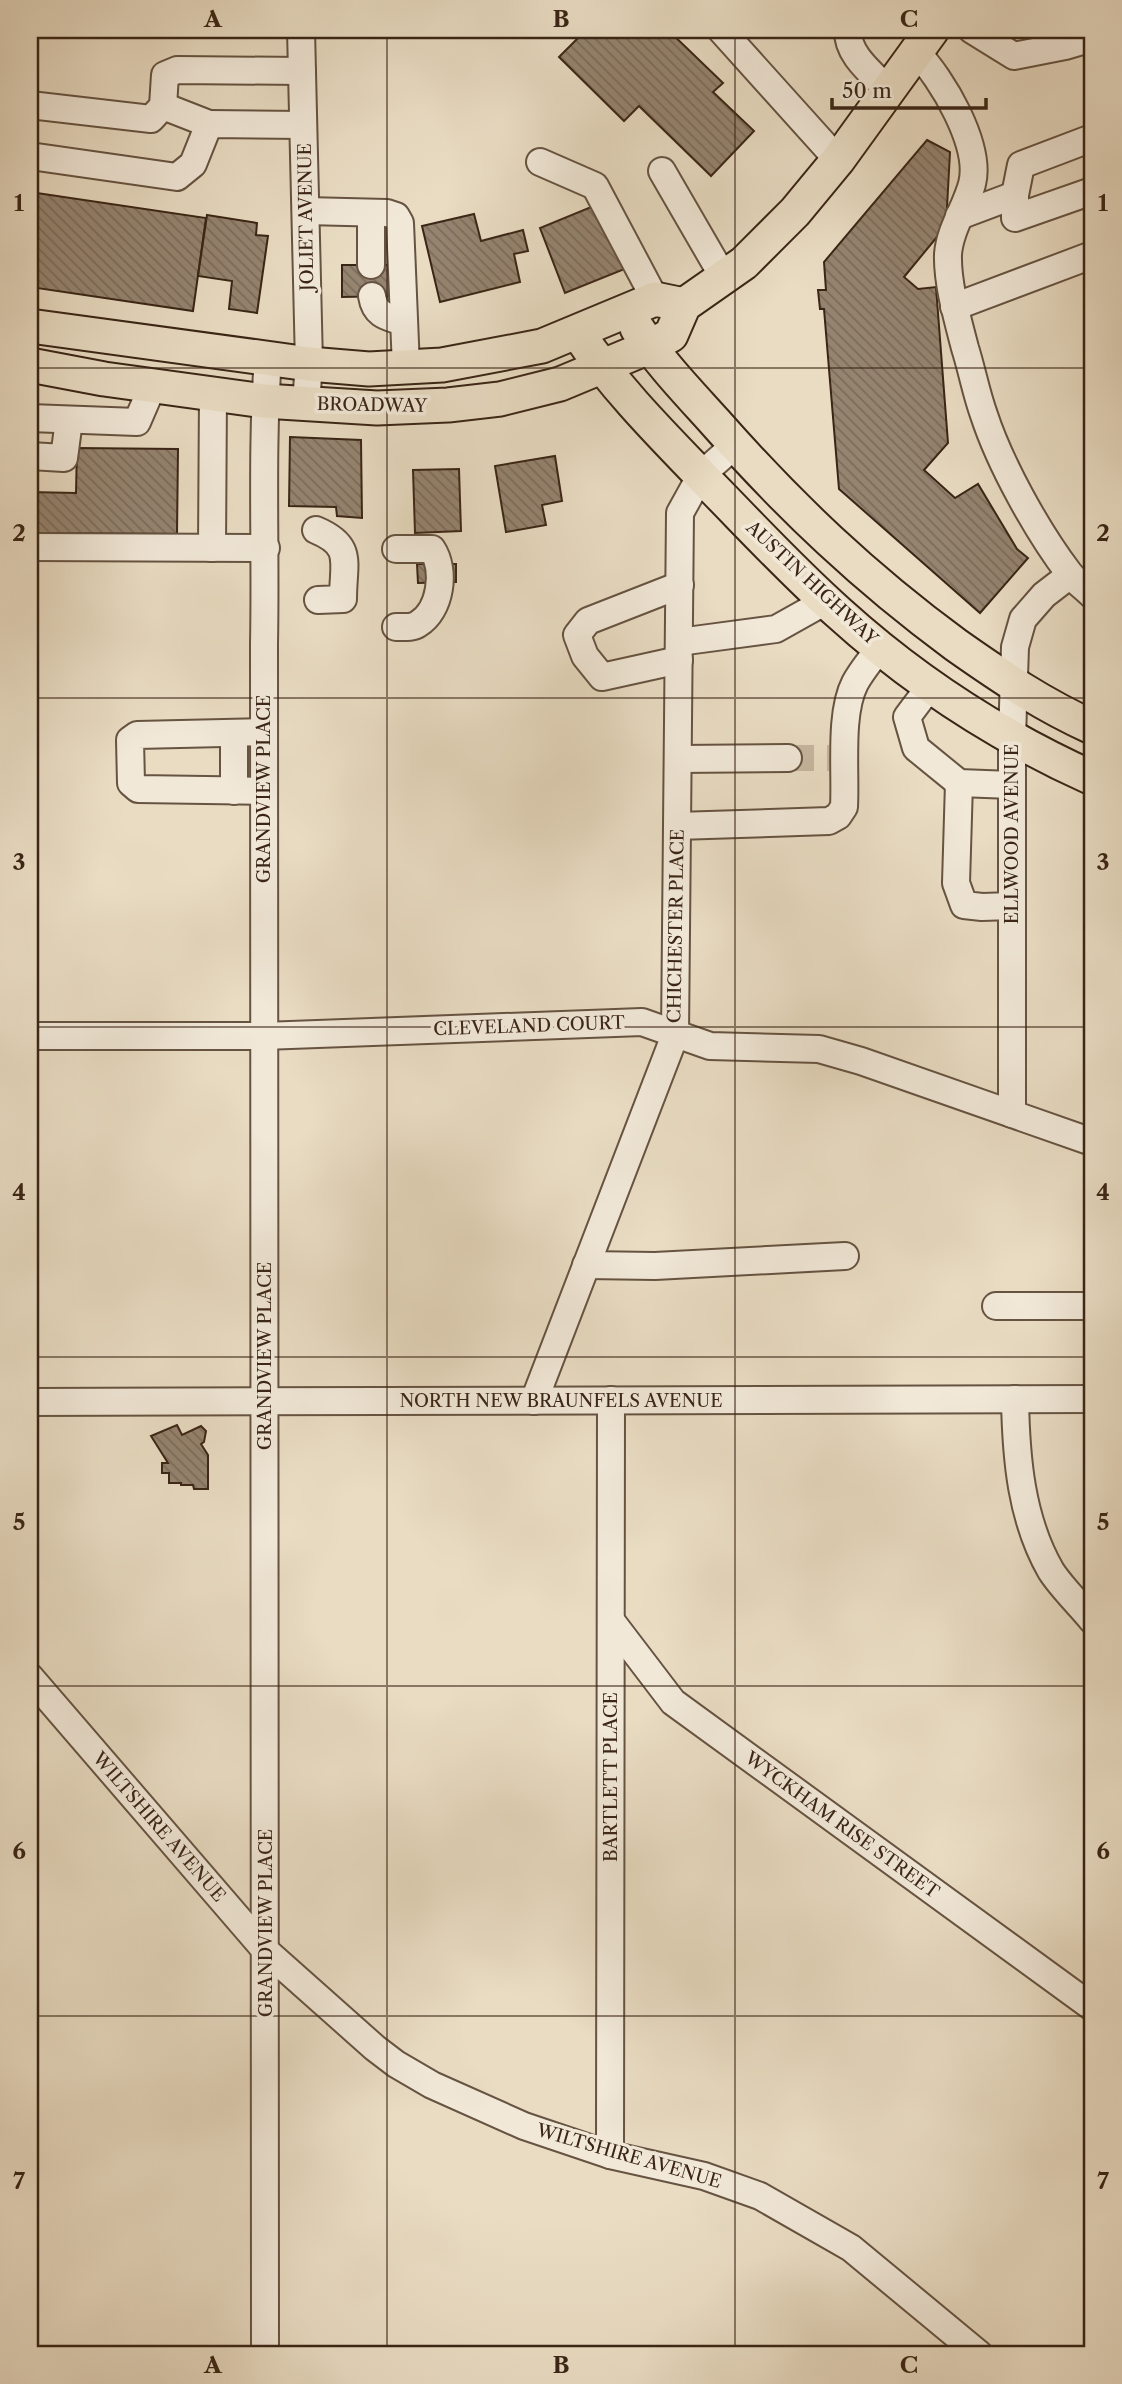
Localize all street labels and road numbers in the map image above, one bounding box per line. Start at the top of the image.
street label: JOLIET AVENUE [294,143,318,294]
street label: BROADWAY [317,393,429,417]
street label: AUSTIN HIGHWAY [741,516,883,651]
street label: GRANDVIEW PLACE [253,695,275,883]
street label: ELLWOOD AVENUE [1001,744,1023,924]
street label: CHICHESTER PLACE [663,829,689,1023]
street label: CLEVELAND COURT [433,1012,626,1040]
street label: GRANDVIEW PLACE [254,1262,276,1450]
street label: NORTH NEW BRAUNFELS AVENUE [399,1390,723,1412]
street label: BARTLETT PLACE [600,1692,622,1862]
street label: WYCKHAM RISE STREET [740,1746,944,1903]
street label: WILTSHIRE AVENUE [87,1747,230,1906]
street label: GRANDVIEW PLACE [255,1829,277,2017]
street label: WILTSHIRE AVENUE [533,2119,724,2193]

